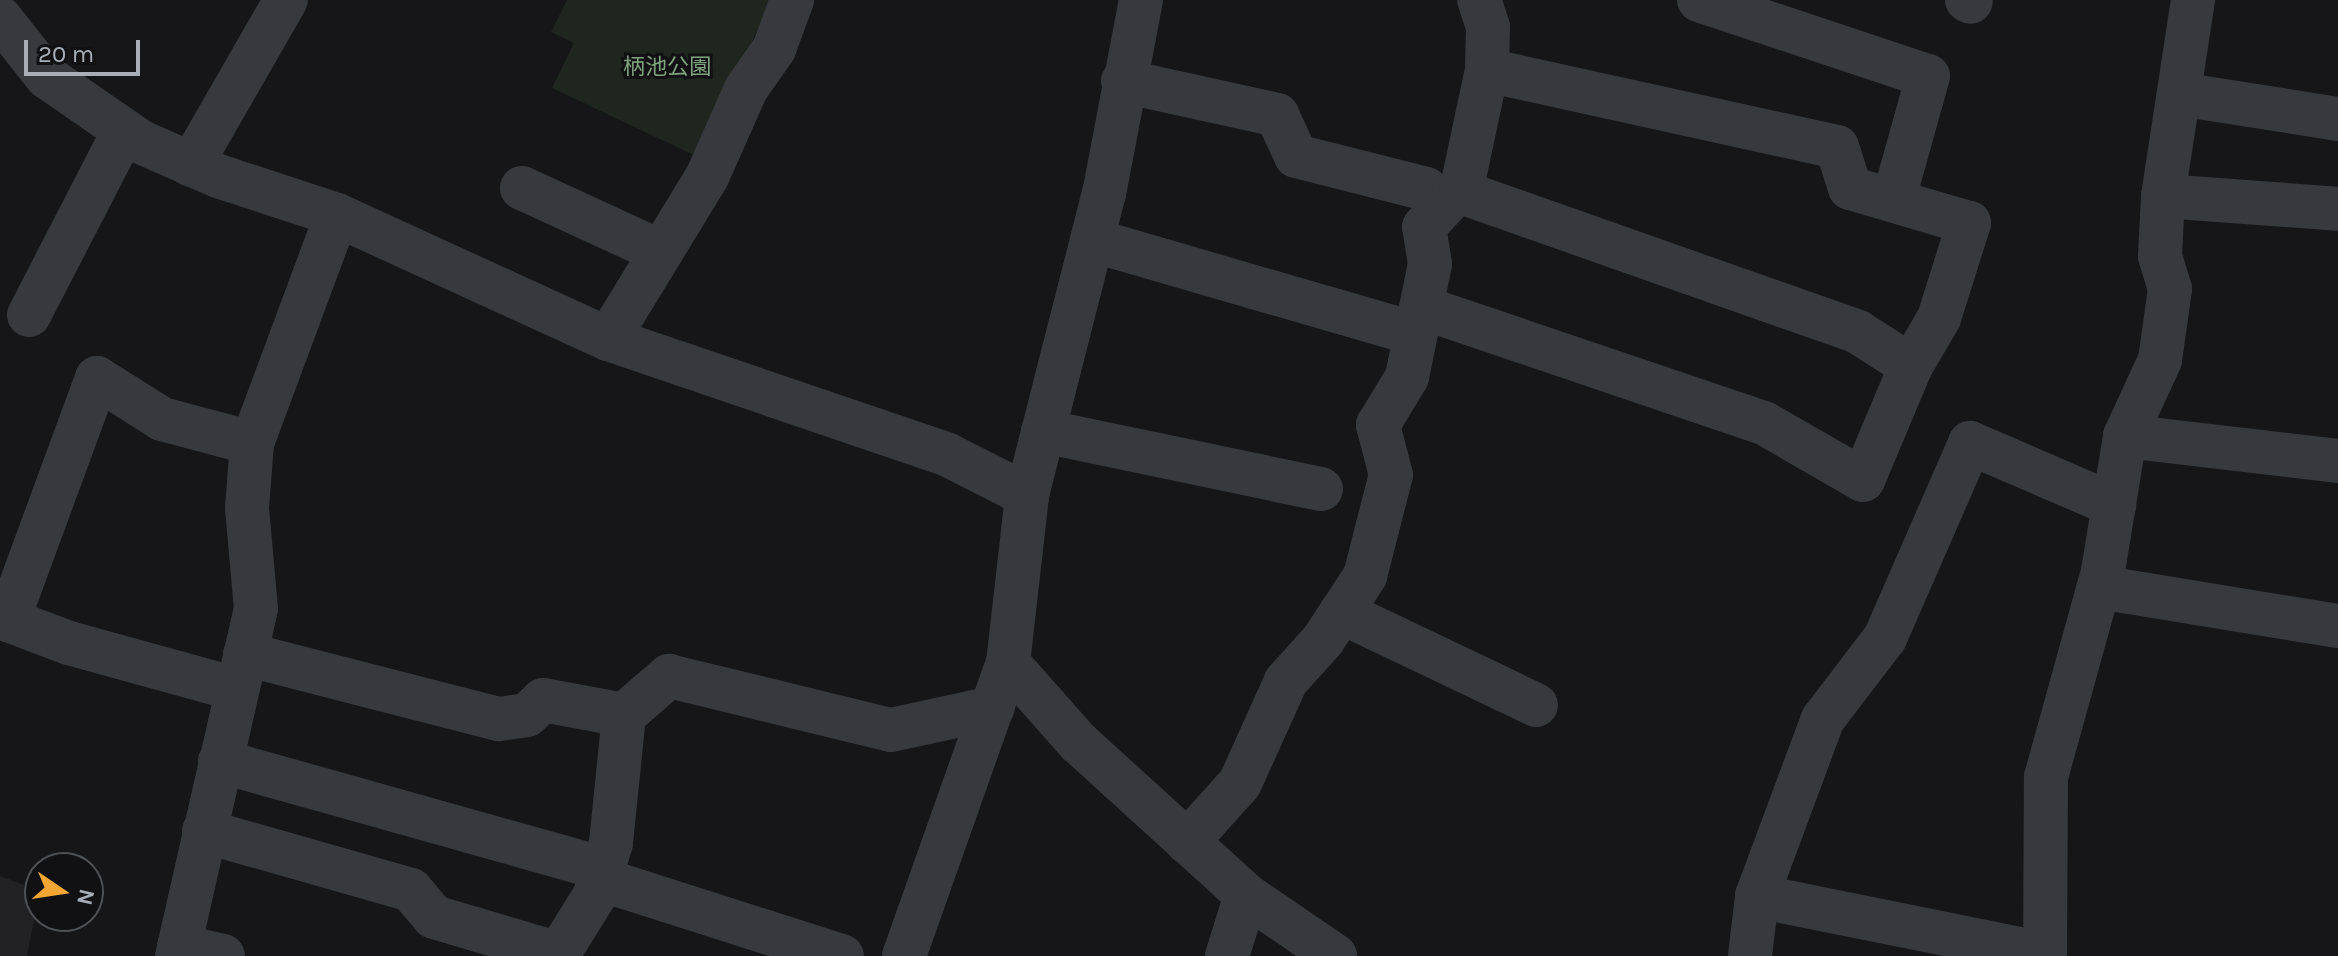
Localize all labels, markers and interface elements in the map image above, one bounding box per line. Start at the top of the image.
scale bar [28,24,144,74]
text: 20 m [38,40,94,68]
park label: 柄池公園 [623,55,711,81]
north arrow [24,852,104,932]
text: N [71,886,100,908]

